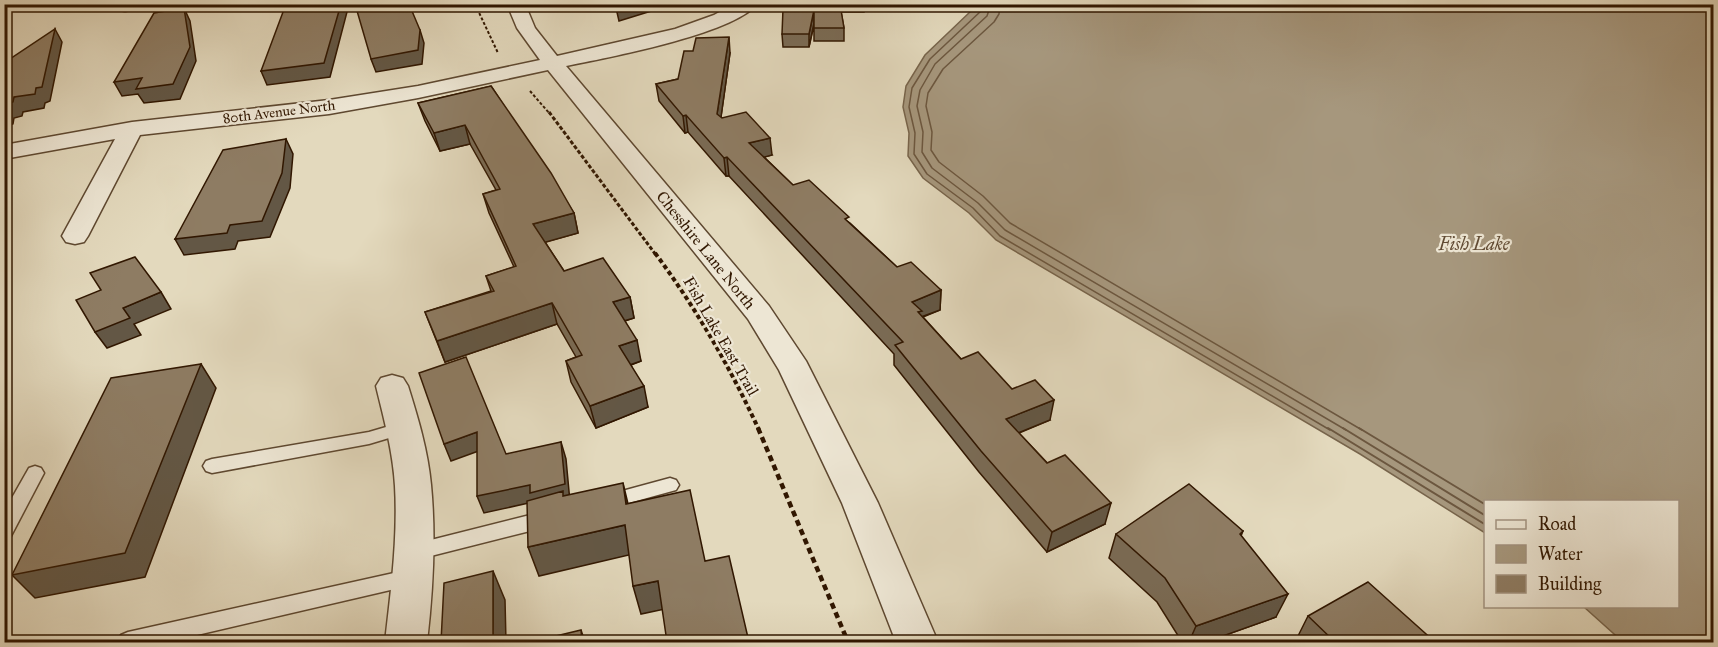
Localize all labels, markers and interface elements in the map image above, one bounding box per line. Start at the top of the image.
street label: 80th Avenue North [222,97,336,127]
street label: Chesshire Lane North [652,187,760,313]
water label: Fish Lake [1438,233,1511,255]
street label: Fish Lake East Trail [679,273,763,399]
legend [1484,500,1679,608]
text: Road [1538,513,1576,535]
text: Water [1538,543,1583,565]
text: Building [1538,573,1602,596]

